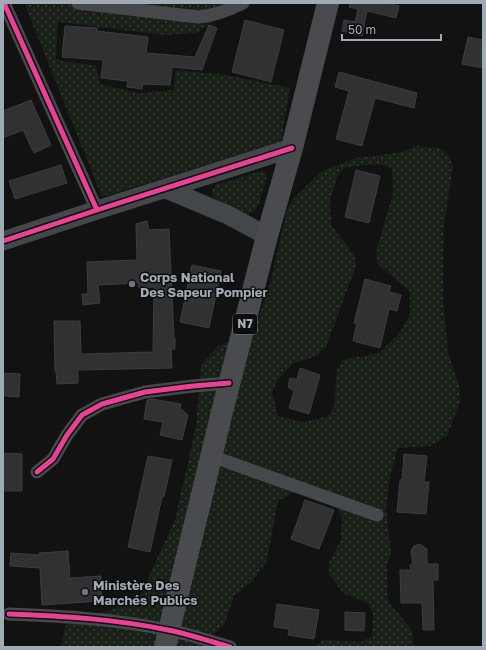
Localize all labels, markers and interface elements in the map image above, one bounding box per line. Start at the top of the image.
scale bar [342,16,441,42]
text: 50 m [348,22,376,37]
place label: Corps National Des Sapeur Pompier [140,269,268,300]
marker: Corps National Des Sapeur Pompier [127,279,137,289]
road number: N7 [233,314,257,334]
place label: Ministère Des Marchés Publics [93,577,198,608]
marker: Ministère Des Marchés Publics [80,587,90,597]

